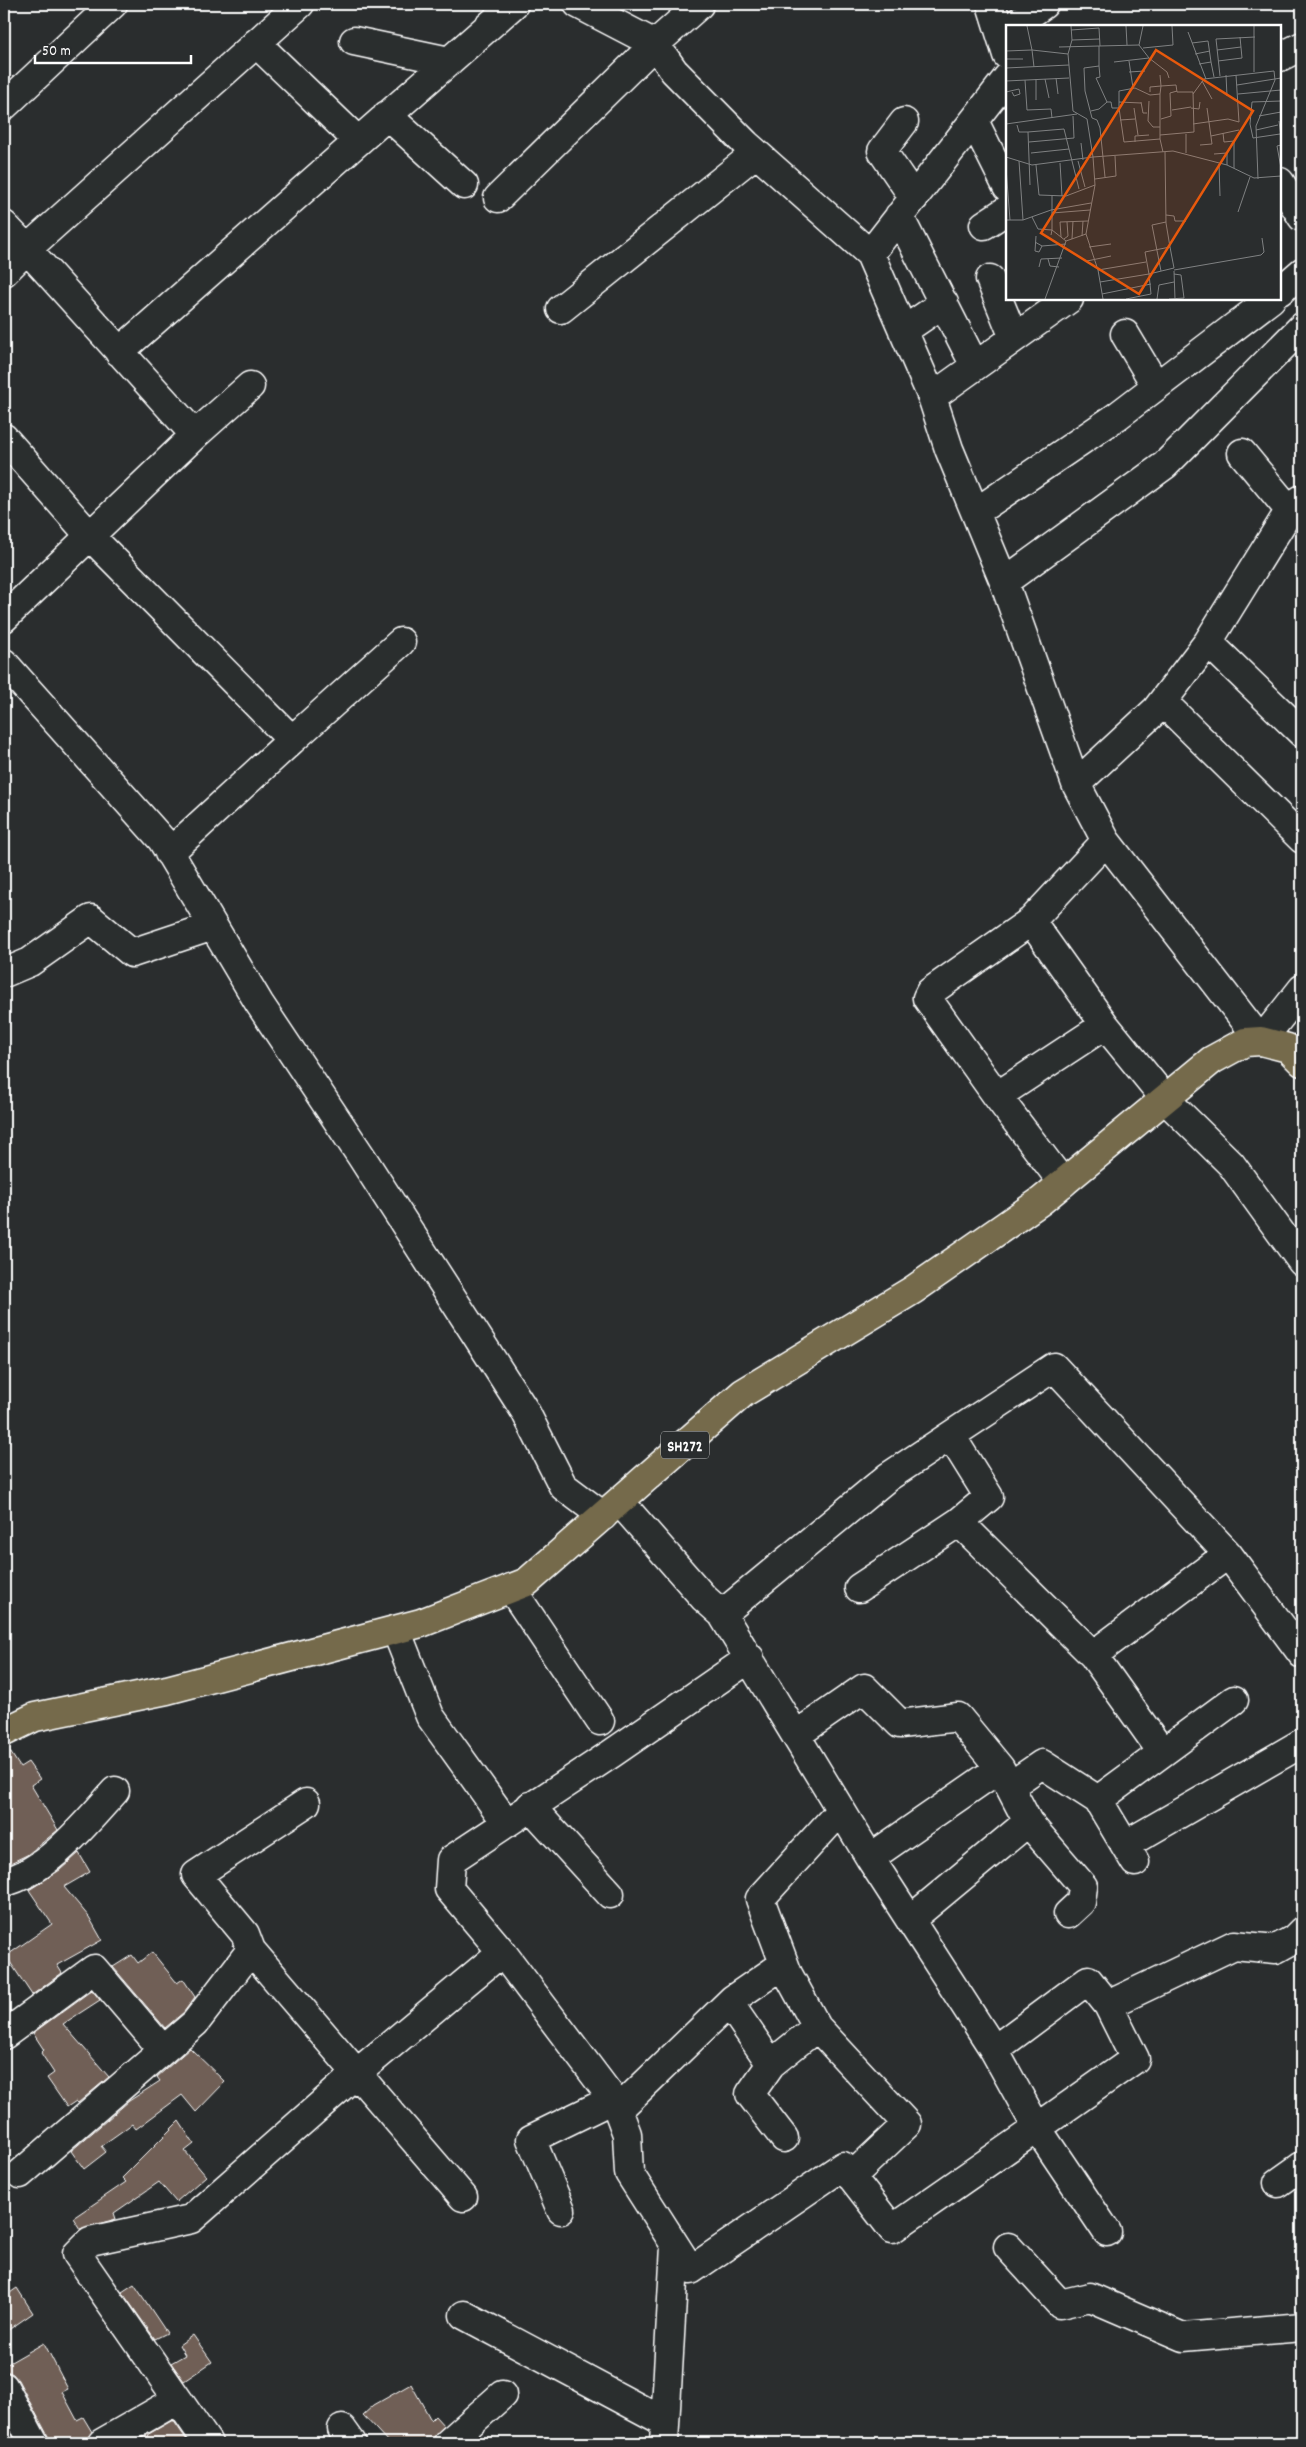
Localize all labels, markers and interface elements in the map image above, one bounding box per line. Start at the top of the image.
inset map [1006,25,1281,300]
scale bar [35,32,191,64]
text: 50 m [42,41,71,63]
road number: SH272 [661,1432,709,1458]

